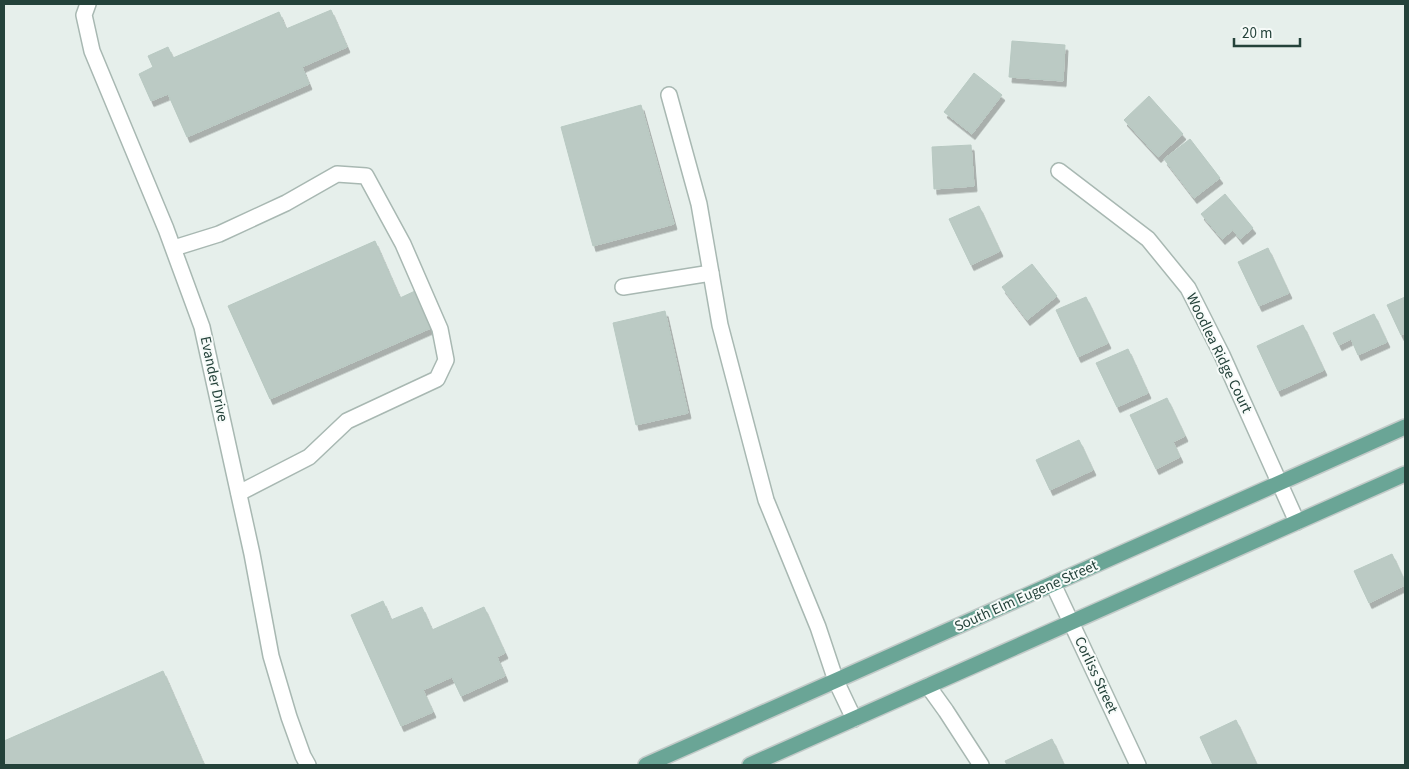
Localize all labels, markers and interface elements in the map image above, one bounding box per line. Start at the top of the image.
scale bar [1234,15,1300,47]
text: 20 m [1242,23,1272,44]
street label: Woodlea Ridge Court [1181,289,1257,417]
street label: Evander Drive [195,334,233,424]
street label: South Elm Eugene Street [951,555,1101,637]
street label: Corliss Street [1069,633,1123,717]

